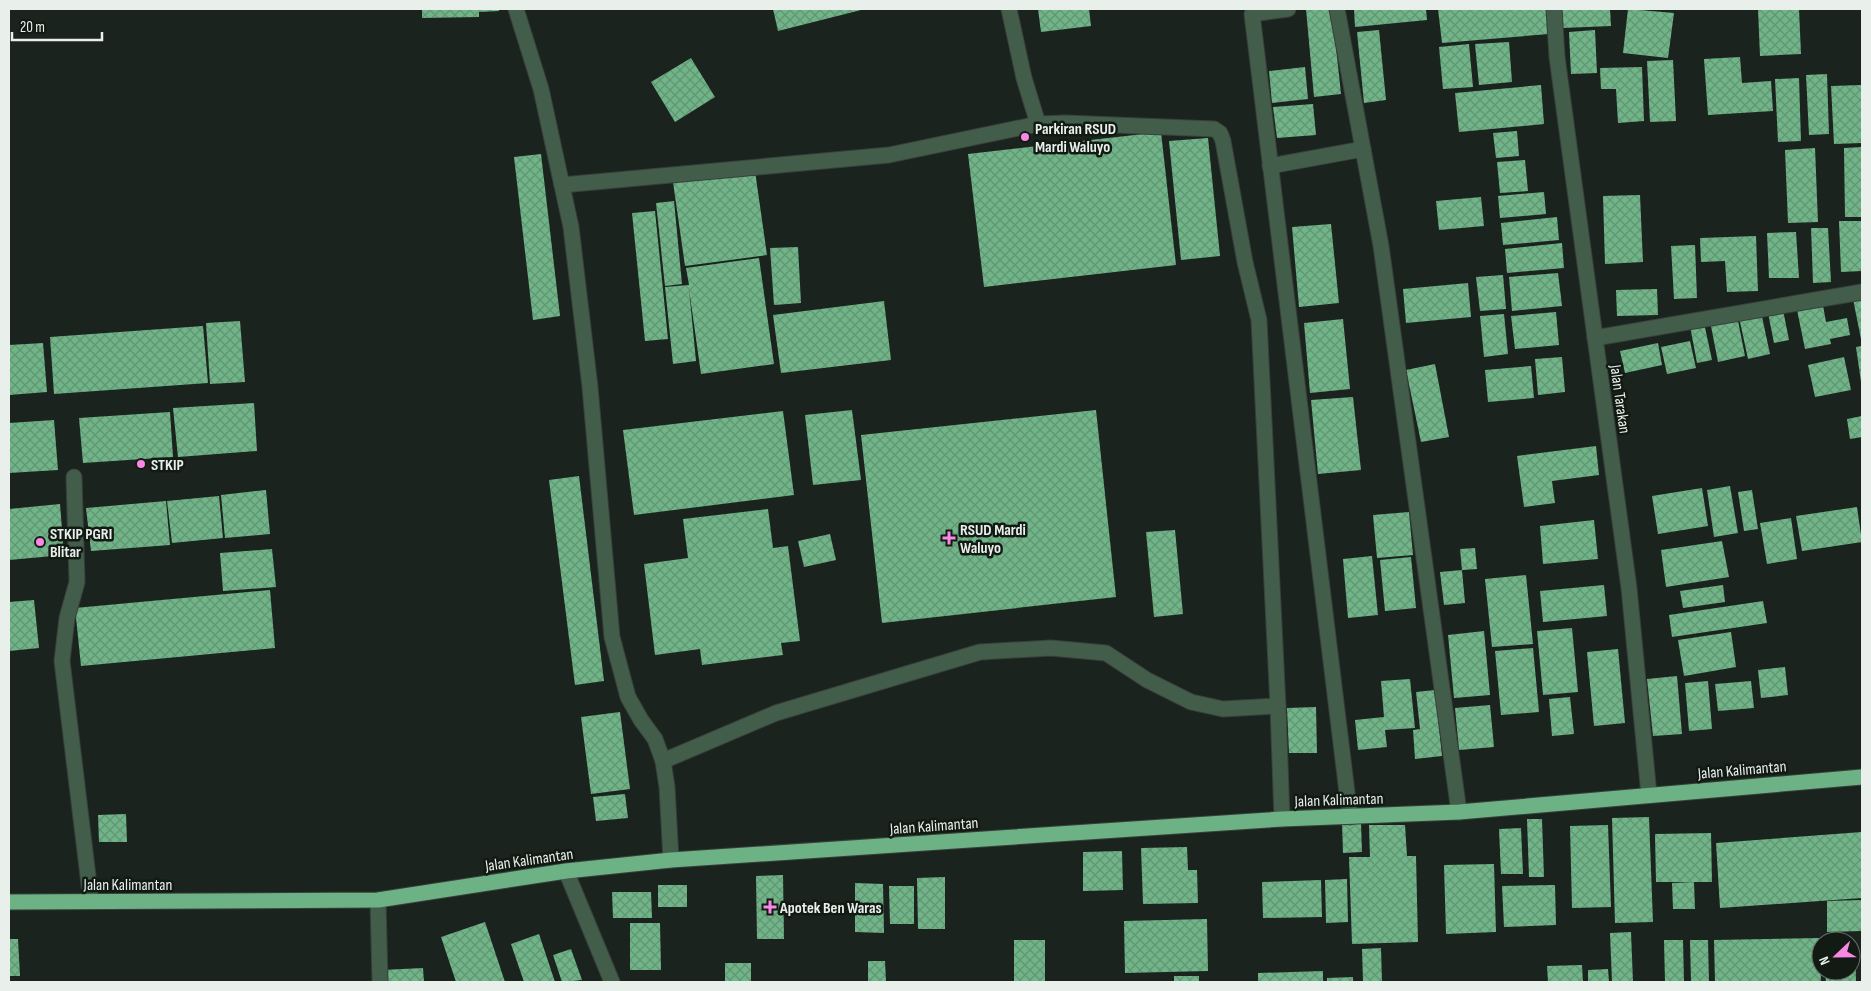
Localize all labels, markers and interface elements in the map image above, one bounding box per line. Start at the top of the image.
scale bar [12,10,102,42]
text: 20 m [20,18,45,37]
place label: Parkiran RSUD Mardi Waluyo [1035,120,1116,157]
marker: Parkiran RSUD Mardi Waluyo [1019,131,1031,143]
street label: Jalan Tarakan [1605,363,1634,435]
place label: STKIP [151,456,184,475]
marker: STKIP [135,458,147,470]
place label: RSUD Mardi Waluyo [960,521,1026,558]
place label: STKIP PGRI Blitar [50,525,112,562]
marker: RSUD Mardi Waluyo [942,531,956,545]
marker: STKIP PGRI Blitar [34,536,46,548]
street label: Jalan Kalimantan [1696,757,1787,784]
street label: Jalan Kalimantan [1293,789,1384,812]
street label: Jalan Kalimantan [888,814,979,839]
street label: Jalan Kalimantan [483,845,574,876]
street label: Jalan Kalimantan [83,876,172,895]
place label: Apotek Ben Waras [779,899,882,918]
marker: Apotek Ben Waras [764,901,776,913]
north arrow [1811,931,1861,981]
text: N [1815,954,1834,967]

